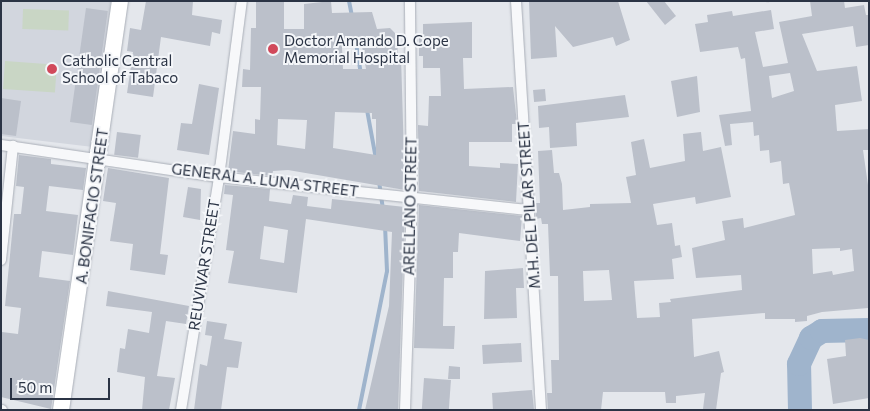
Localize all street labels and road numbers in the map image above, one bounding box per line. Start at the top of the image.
street label: M.H. DEL PILAR STREET [514,121,544,289]
street label: A. BONIFACIO STREET [72,127,112,285]
street label: ARELLANO STREET [400,136,420,276]
street label: GENERAL A. LUNA STREET [170,160,360,200]
street label: REUVIVAR STREET [185,198,223,332]

